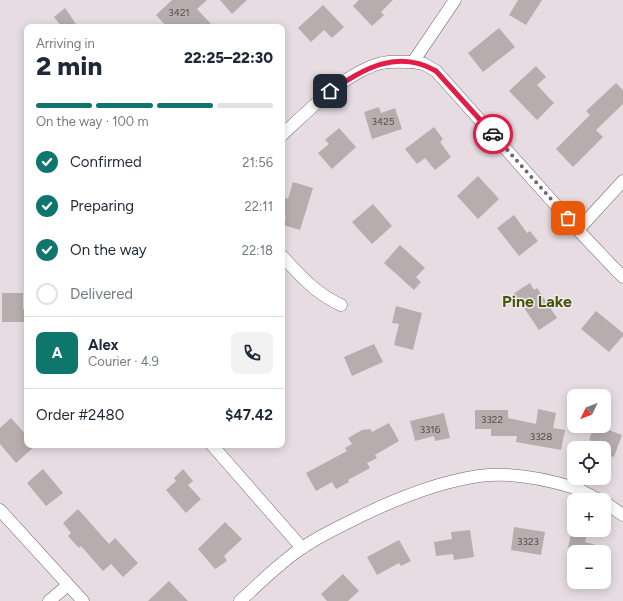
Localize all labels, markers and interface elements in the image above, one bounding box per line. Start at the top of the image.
house number: 3421 [168,6,190,19]
text: Arriving in [36,36,95,51]
text: 22:25–22:30 [184,49,273,67]
text: 2 min [36,50,102,82]
pin [313,74,347,108]
icon: home [319,80,341,102]
text: On the way · 100 m [36,114,148,129]
courier [473,114,513,154]
house number: 3425 [372,115,395,128]
icon: car [482,123,504,145]
icon: check [36,151,58,173]
text: Confirmed [70,153,142,171]
text: 21:56 [242,155,273,170]
icon: check [36,195,58,217]
text: Preparing [70,197,134,215]
text: 22:11 [244,199,273,214]
pin [551,201,585,235]
icon: bag [557,207,579,229]
icon: check [36,239,58,261]
text: On the way [70,241,147,259]
text: 22:18 [242,243,273,258]
text: Delivered [70,285,133,303]
district label: Pine Lake [502,292,572,311]
button: phone [231,332,273,374]
text: Alex [88,336,118,354]
text: A [52,344,62,362]
text: Courier · 4.9 [88,354,159,369]
north arrow [567,389,611,433]
map controls [567,389,611,589]
text: Order #2480 [36,406,124,424]
text: $47.42 [225,406,273,424]
house number: 3322 [481,413,503,426]
house number: 3316 [420,423,441,436]
house number: 3328 [530,430,552,443]
button: locate [567,441,611,485]
button: + [567,493,611,537]
house number: 3323 [517,535,539,548]
button: − [567,545,611,589]

